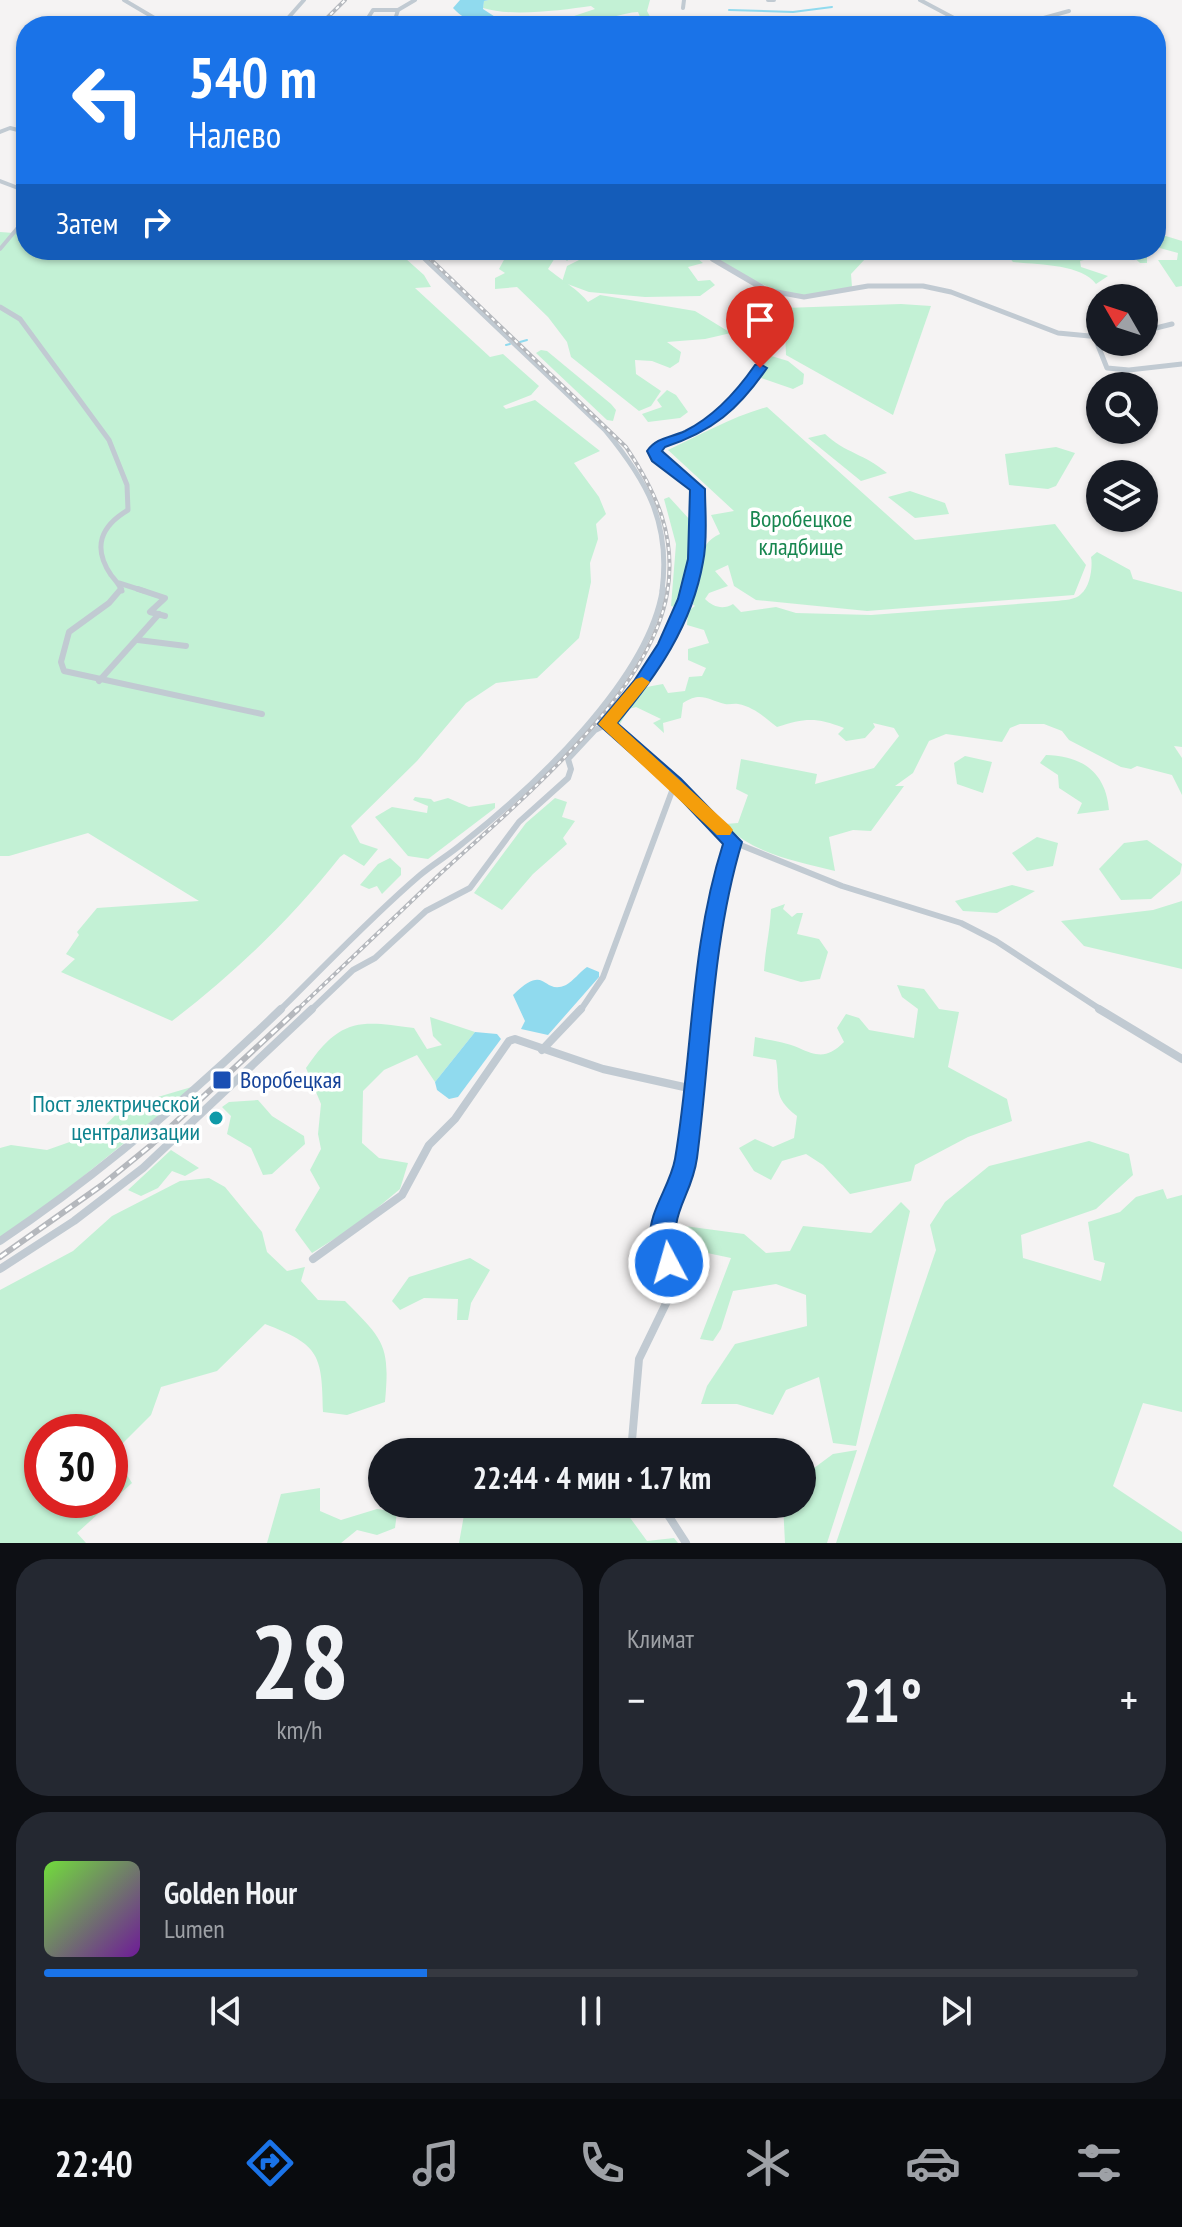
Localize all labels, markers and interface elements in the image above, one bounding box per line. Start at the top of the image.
text: 540 m [188,41,317,113]
icon: left [56,48,160,152]
text: Налево [188,111,281,158]
icon: right [134,200,178,244]
text: Затем [56,203,118,242]
north arrow [1086,284,1158,356]
map controls [1086,284,1158,532]
pin [726,286,794,368]
icon: arrive [738,298,782,342]
button: search [1086,372,1158,444]
button: layers [1086,460,1158,532]
park label: Воробецкое кладбище [750,503,852,562]
place label: Воробецкая [240,1064,342,1095]
marker: Воробецкая [211,1069,233,1091]
place label: Пост электрической централизации [32,1088,200,1147]
marker: Пост электрической централизации [207,1109,225,1127]
position arrow [627,1221,711,1305]
speed limit sign: 30 [24,1414,128,1518]
text: 22:44 · 4 мин · 1.7 km [473,1458,711,1497]
text: 28 [250,1593,349,1728]
text: Климат [627,1622,694,1655]
text: 21° [843,1661,922,1739]
text: − [627,1671,645,1728]
text: + [1120,1671,1138,1728]
text: km/h [276,1713,323,1746]
text: Golden Hour [164,1873,297,1912]
text: Lumen [164,1912,225,1945]
icon: previous [204,1989,248,2033]
icon: pause [569,1989,613,2033]
icon: next [934,1989,978,2033]
icon: directions [242,2135,298,2191]
icon: music [408,2135,464,2191]
icon: phone [574,2135,630,2191]
icon: climate [740,2135,796,2191]
icon: car [905,2135,961,2191]
icon: filters [1071,2135,1127,2191]
text: 22:40 [55,2140,133,2187]

